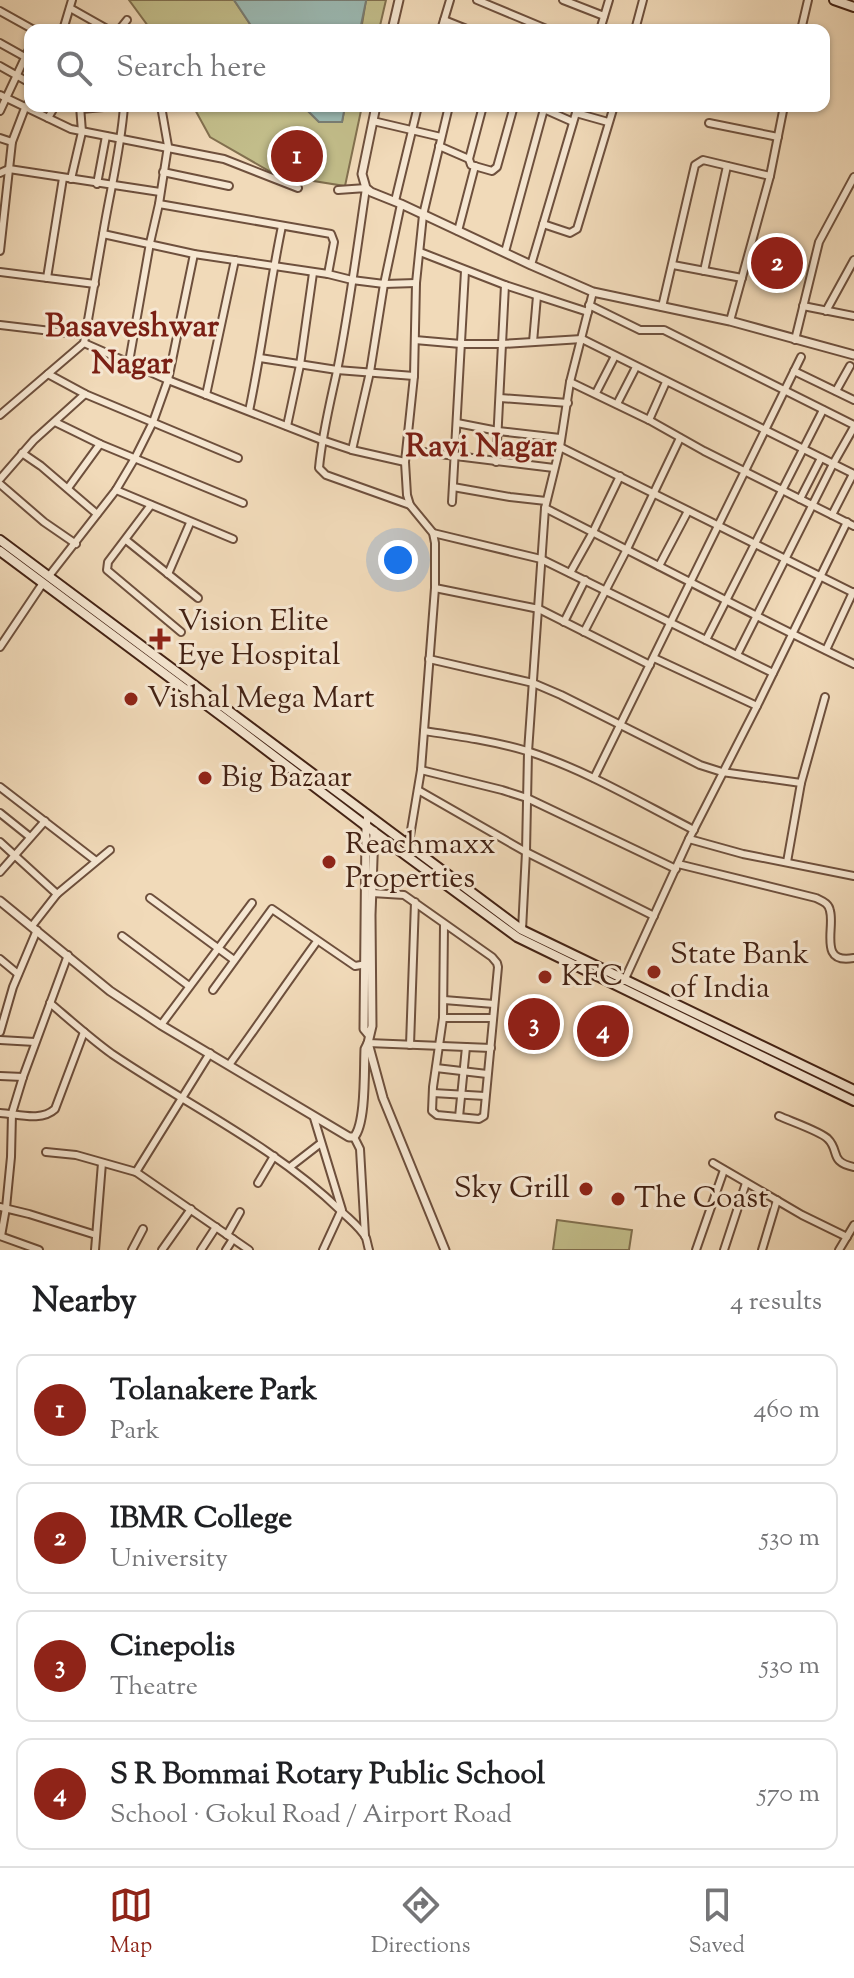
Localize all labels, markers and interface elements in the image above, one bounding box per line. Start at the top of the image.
search box [24,24,830,112]
icon: search [52,46,96,90]
text: Search here [116,47,266,90]
pin: 1 [271,126,323,186]
pin: 2 [751,233,803,293]
district label: Basaveshwar Nagar [45,305,220,388]
district label: Ravi Nagar [405,425,558,471]
your location [378,540,418,580]
place label: Vision Elite Eye Hospital [178,601,340,678]
marker: Vision Elite Eye Hospital [149,628,171,650]
place label: Vishal Mega Mart [147,678,374,721]
marker: Vishal Mega Mart [122,690,140,708]
place label: Big Bazaar [221,757,352,800]
marker: Big Bazaar [196,769,214,787]
place label: Reachmaxx Properties [345,824,496,901]
marker: Reachmaxx Properties [320,853,338,871]
place label: State Bank of India [670,934,809,1011]
place label: KFC [561,956,624,999]
marker: State Bank of India [645,963,663,981]
marker: KFC [536,968,554,986]
pin: 3 [508,994,560,1054]
pin: 4 [577,1001,629,1061]
place label: Sky Grill [454,1168,570,1211]
place label: The Coast [634,1178,768,1221]
marker: Sky Grill [577,1180,595,1198]
marker: The Coast [609,1190,627,1208]
text: Nearby [32,1278,137,1327]
text: 4 results [730,1284,822,1321]
text: Tolanakere Park [110,1370,317,1413]
text: 1 [56,1392,64,1429]
text: 460 m [753,1392,820,1429]
text: Park [110,1413,160,1450]
text: IBMR College [110,1498,292,1541]
text: 2 [54,1520,66,1557]
text: 530 m [760,1520,820,1557]
text: University [110,1541,228,1578]
text: Cinepolis [110,1626,235,1669]
text: 3 [55,1648,65,1685]
text: 530 m [760,1648,820,1685]
text: Theatre [110,1669,198,1706]
text: S R Bommai Rotary Public School [110,1754,545,1797]
text: 4 [53,1776,67,1813]
text: 570 m [758,1776,820,1813]
text: School · Gokul Road / Airport Road [110,1797,512,1834]
tab: Map [109,1883,153,1963]
tab: Directions [371,1883,470,1963]
tab: Saved [688,1883,745,1963]

